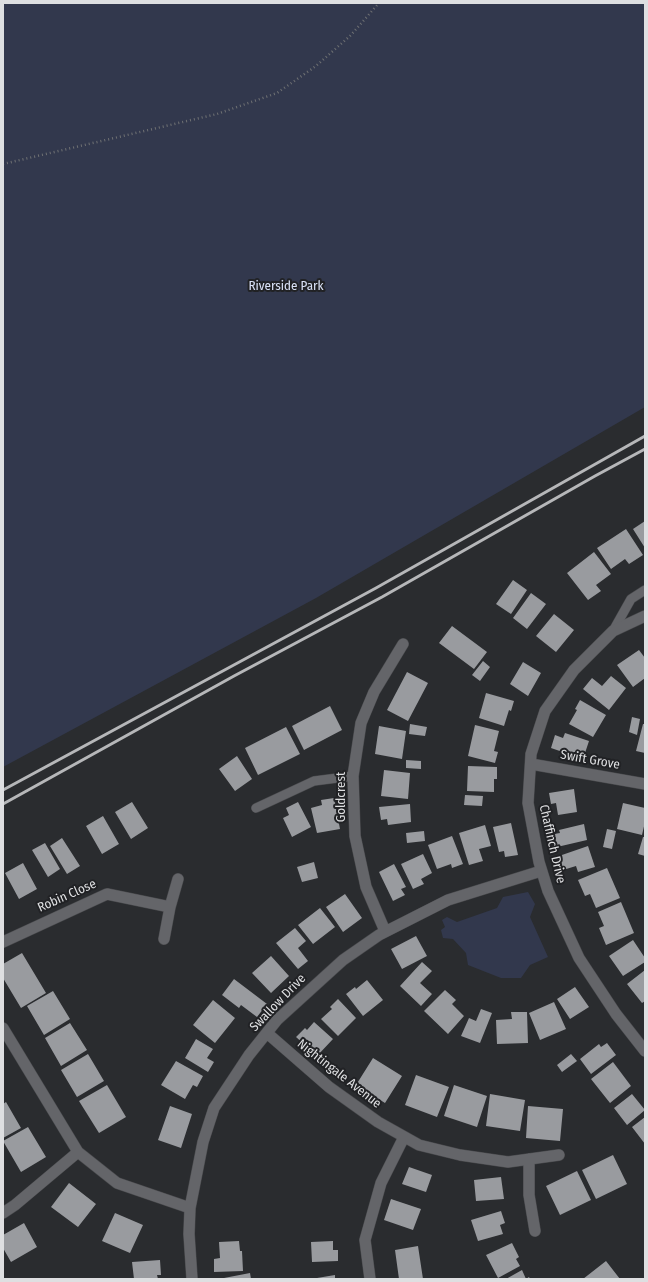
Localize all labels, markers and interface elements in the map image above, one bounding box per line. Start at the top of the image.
park label: Riverside Park [248,278,324,294]
street label: Swift Grove [559,747,621,773]
street label: Goldcrest [333,772,349,822]
street label: Chaffinch Drive [535,803,569,885]
street label: Robin Close [35,876,99,916]
street label: Swallow Drive [247,971,309,1035]
street label: Nightingale Avenue [294,1036,384,1112]

